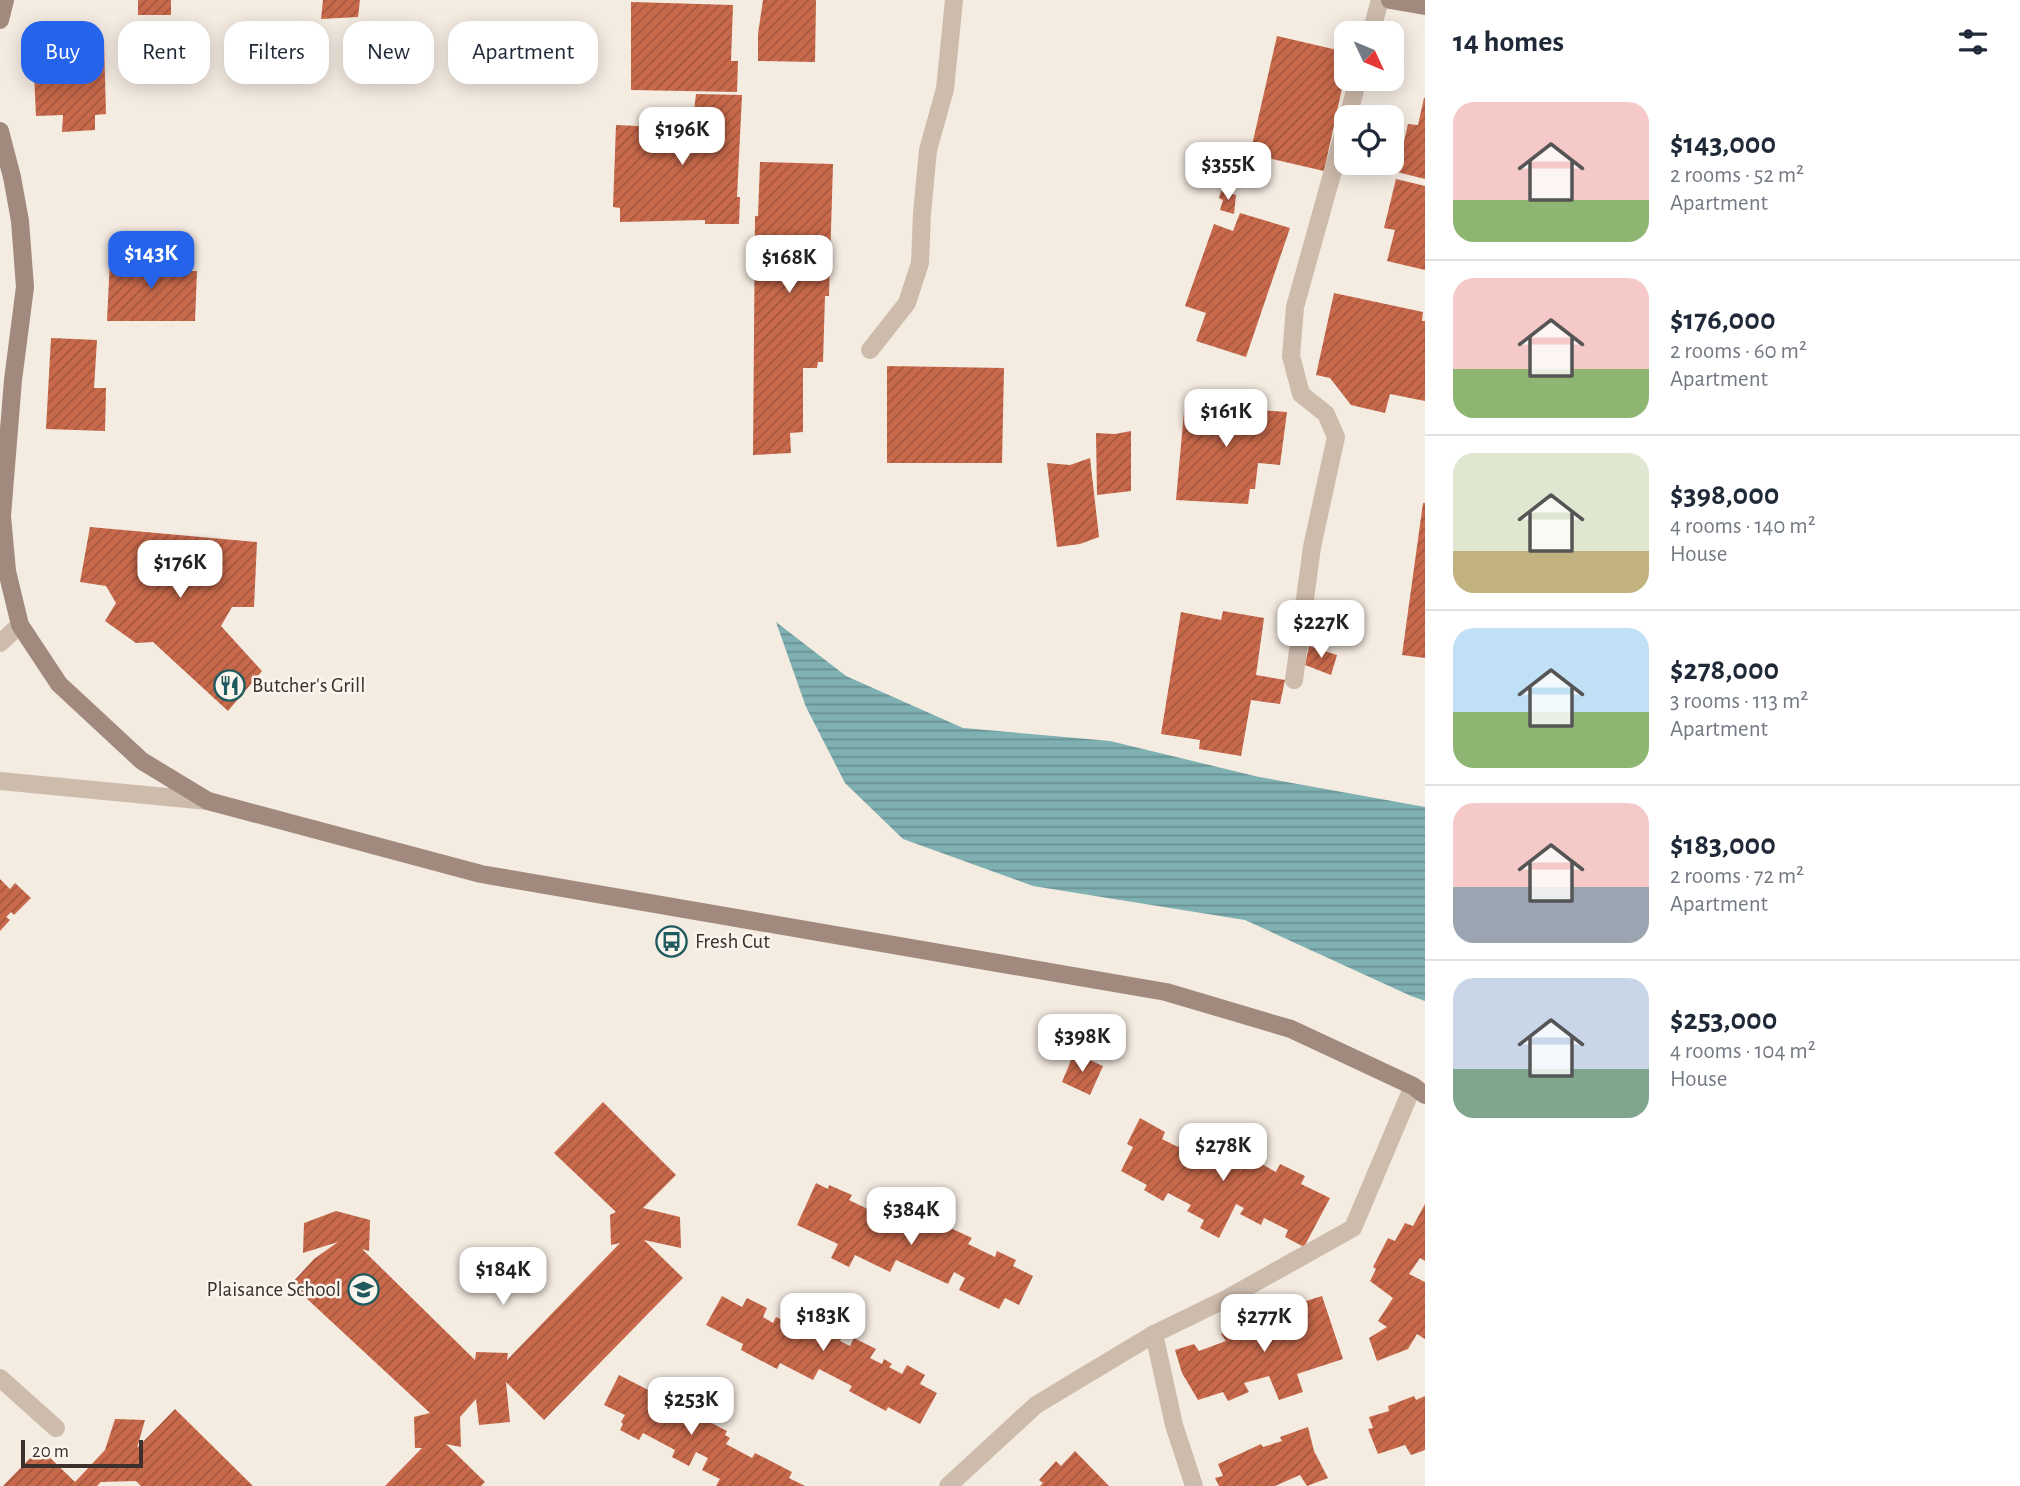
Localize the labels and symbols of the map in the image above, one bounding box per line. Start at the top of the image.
north arrow [1334,21,1404,91]
pin: $196K [633,108,731,167]
pin: $355K [1179,142,1277,202]
pin: $143K [102,232,200,291]
pin: $168K [740,236,838,295]
pin: $161K [1177,390,1275,449]
pin: $176K [131,540,229,600]
pin: $227K [1272,600,1370,660]
restaurant icon: Butcher's Grill [212,668,246,702]
place label: Butcher's Grill [252,675,365,696]
bus stop icon: Fresh Cut [655,924,689,958]
place label: Fresh Cut [695,931,770,952]
pin: $398K [1033,1014,1131,1074]
pin: $278K [1174,1124,1272,1183]
pin: $384K [862,1188,960,1247]
pin: $184K [454,1248,552,1307]
school or university icon: Plaisance School [347,1272,381,1306]
place label: Plaisance School [206,1279,341,1300]
pin: $183K [774,1294,872,1353]
pin: $277K [1215,1294,1313,1354]
pin: $253K [642,1378,740,1437]
scale bar [21,1437,144,1469]

